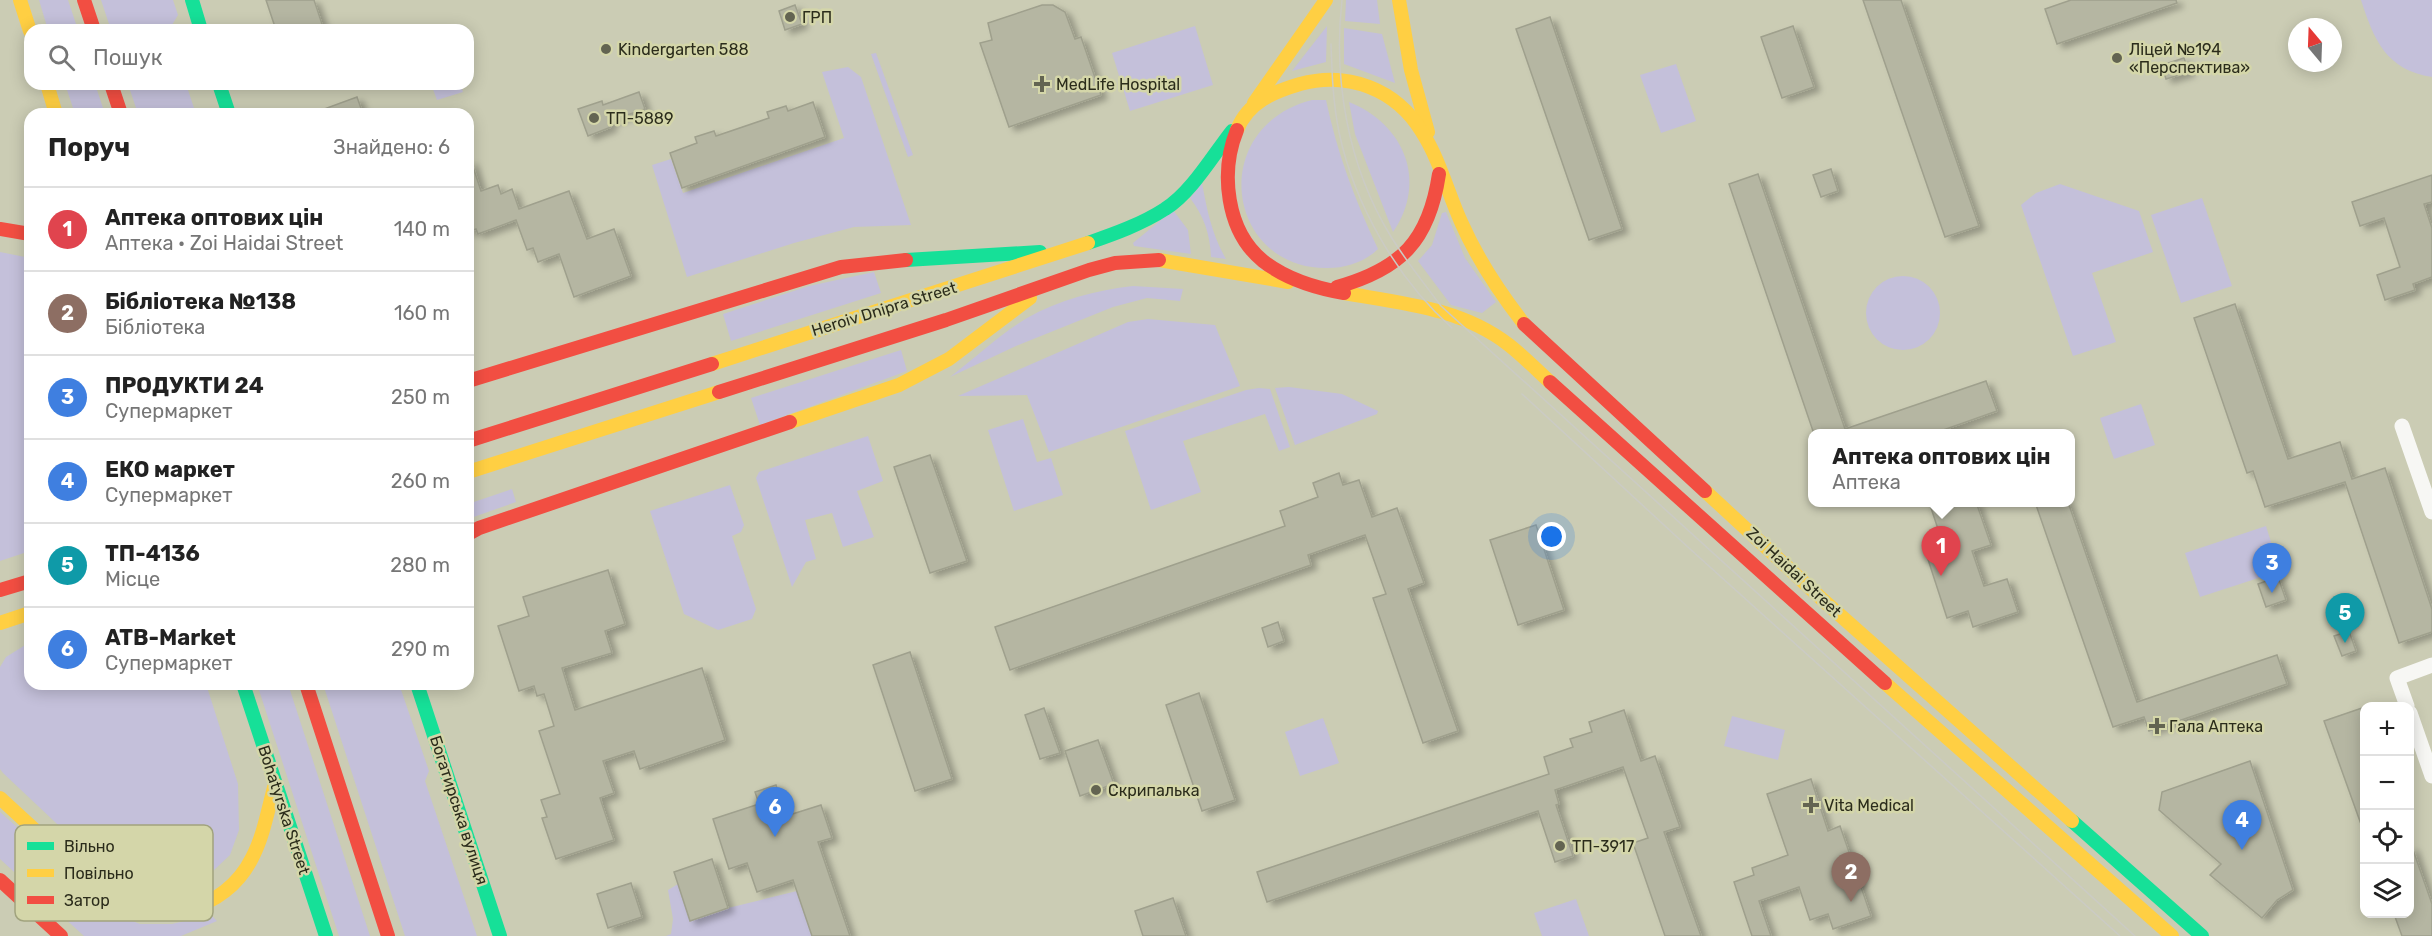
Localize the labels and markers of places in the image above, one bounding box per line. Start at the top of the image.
place label: ГРП [802,8,832,27]
marker: ГРП [783,10,797,24]
place label: Kindergarten 588 [618,40,749,59]
place label: Ліцей №194 «Перспектива» [2129,40,2250,77]
marker: Kindergarten 588 [599,42,613,56]
marker: Ліцей №194 «Перспектива» [2110,51,2124,65]
marker: MedLife Hospital [1033,75,1051,93]
place label: MedLife Hospital [1056,75,1180,94]
place label: ТП-5889 [606,109,674,128]
marker: ТП-5889 [587,111,601,125]
pin: 1 [1922,526,1960,576]
pin: 3 [2252,544,2292,593]
pin: 5 [2326,594,2364,643]
place label: Гала Аптека [2169,717,2263,736]
marker: Гала Аптека [2150,719,2164,733]
place label: Скрипалька [1108,781,1200,800]
marker: Скрипалька [1089,783,1103,797]
pin: 6 [756,788,794,837]
marker: Vita Medical [1802,796,1820,814]
place label: Vita Medical [1824,796,1914,815]
pin: 4 [2222,800,2262,850]
place label: ТП-3917 [1572,837,1634,856]
marker: ТП-3917 [1553,839,1567,853]
pin: 2 [1832,852,1870,902]

